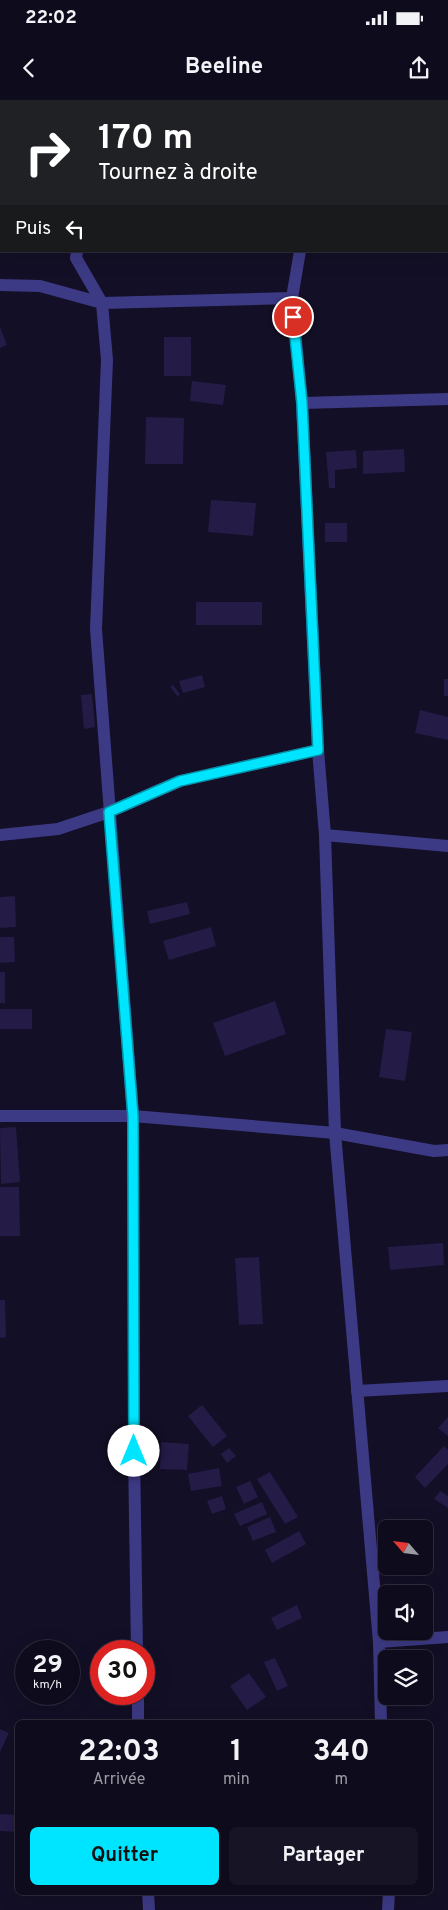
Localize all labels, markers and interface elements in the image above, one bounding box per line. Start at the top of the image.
text: 22:02 [25,6,77,30]
icon: back [15,54,43,82]
text: Beeline [185,54,263,81]
icon: share [405,54,433,82]
text: 170 m [98,117,193,161]
icon: right [15,120,80,185]
text: Tournez à droite [98,160,258,187]
icon: left [61,215,89,243]
text: Puis [15,217,51,241]
pin [272,296,314,338]
icon: arrive [279,303,307,331]
position arrow [107,1424,159,1476]
north arrow [378,1520,432,1575]
map controls [378,1520,433,1705]
button: sound [378,1585,433,1640]
speed limit sign: 30 [90,1640,155,1705]
text: 29 [32,1650,63,1682]
button: layers [378,1650,433,1705]
text: km/h [33,1677,62,1693]
text: 22:03 [78,1734,160,1771]
text: 1 [230,1734,242,1771]
text: 340 [313,1734,370,1771]
text: Arrivée [93,1770,145,1790]
text: min [223,1770,250,1790]
text: m [335,1770,348,1790]
button: Quitter [30,1827,219,1885]
button: Partager [229,1827,418,1885]

